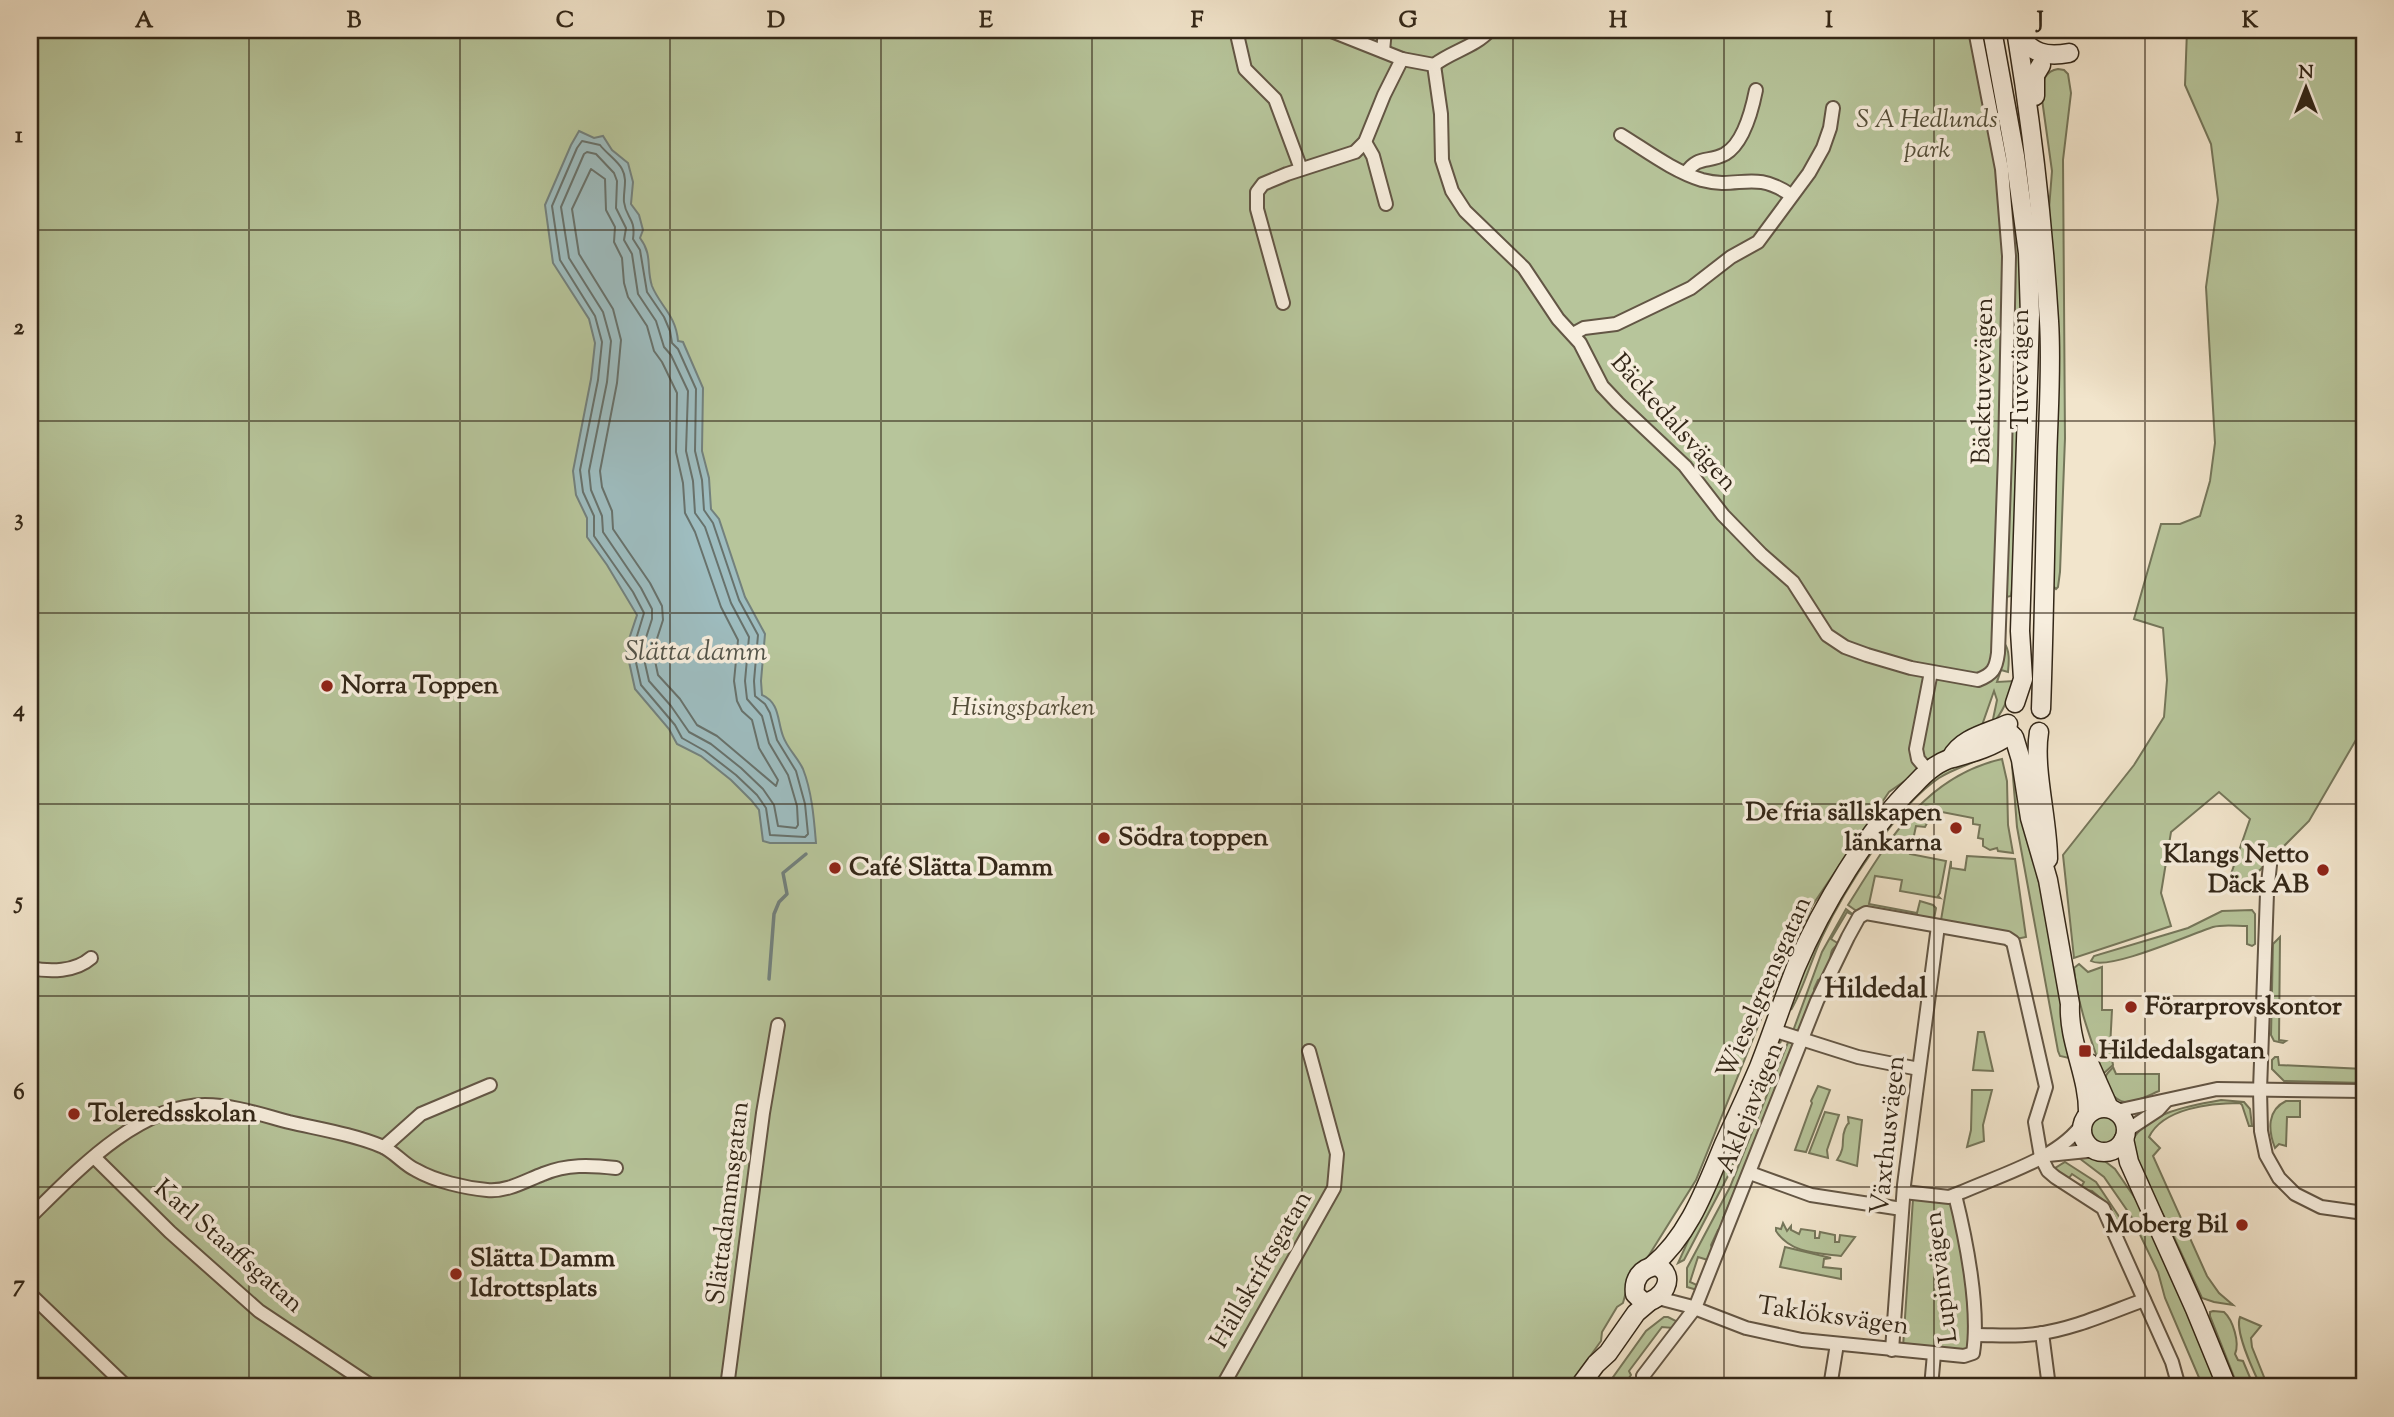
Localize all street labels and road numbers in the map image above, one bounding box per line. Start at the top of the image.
street label: Bäcktuvevägen [1964,297,2004,465]
street label: Tuvevägen [2003,309,2040,429]
street label: Bäckedalsvägen [1601,346,1745,500]
street label: Wieselgrensgatan [1708,891,1822,1085]
street label: Aklejavägen [1708,1037,1794,1179]
street label: Växthusvägen [1862,1054,1916,1216]
street label: Slättadammsgatan [698,1099,760,1307]
street label: Karl Staaffsgatan [145,1171,311,1323]
street label: Hällskriftsgatan [1202,1184,1322,1356]
street label: Lupinvägen [1916,1209,1968,1345]
street label: Taklöksvägen [1755,1288,1911,1346]

